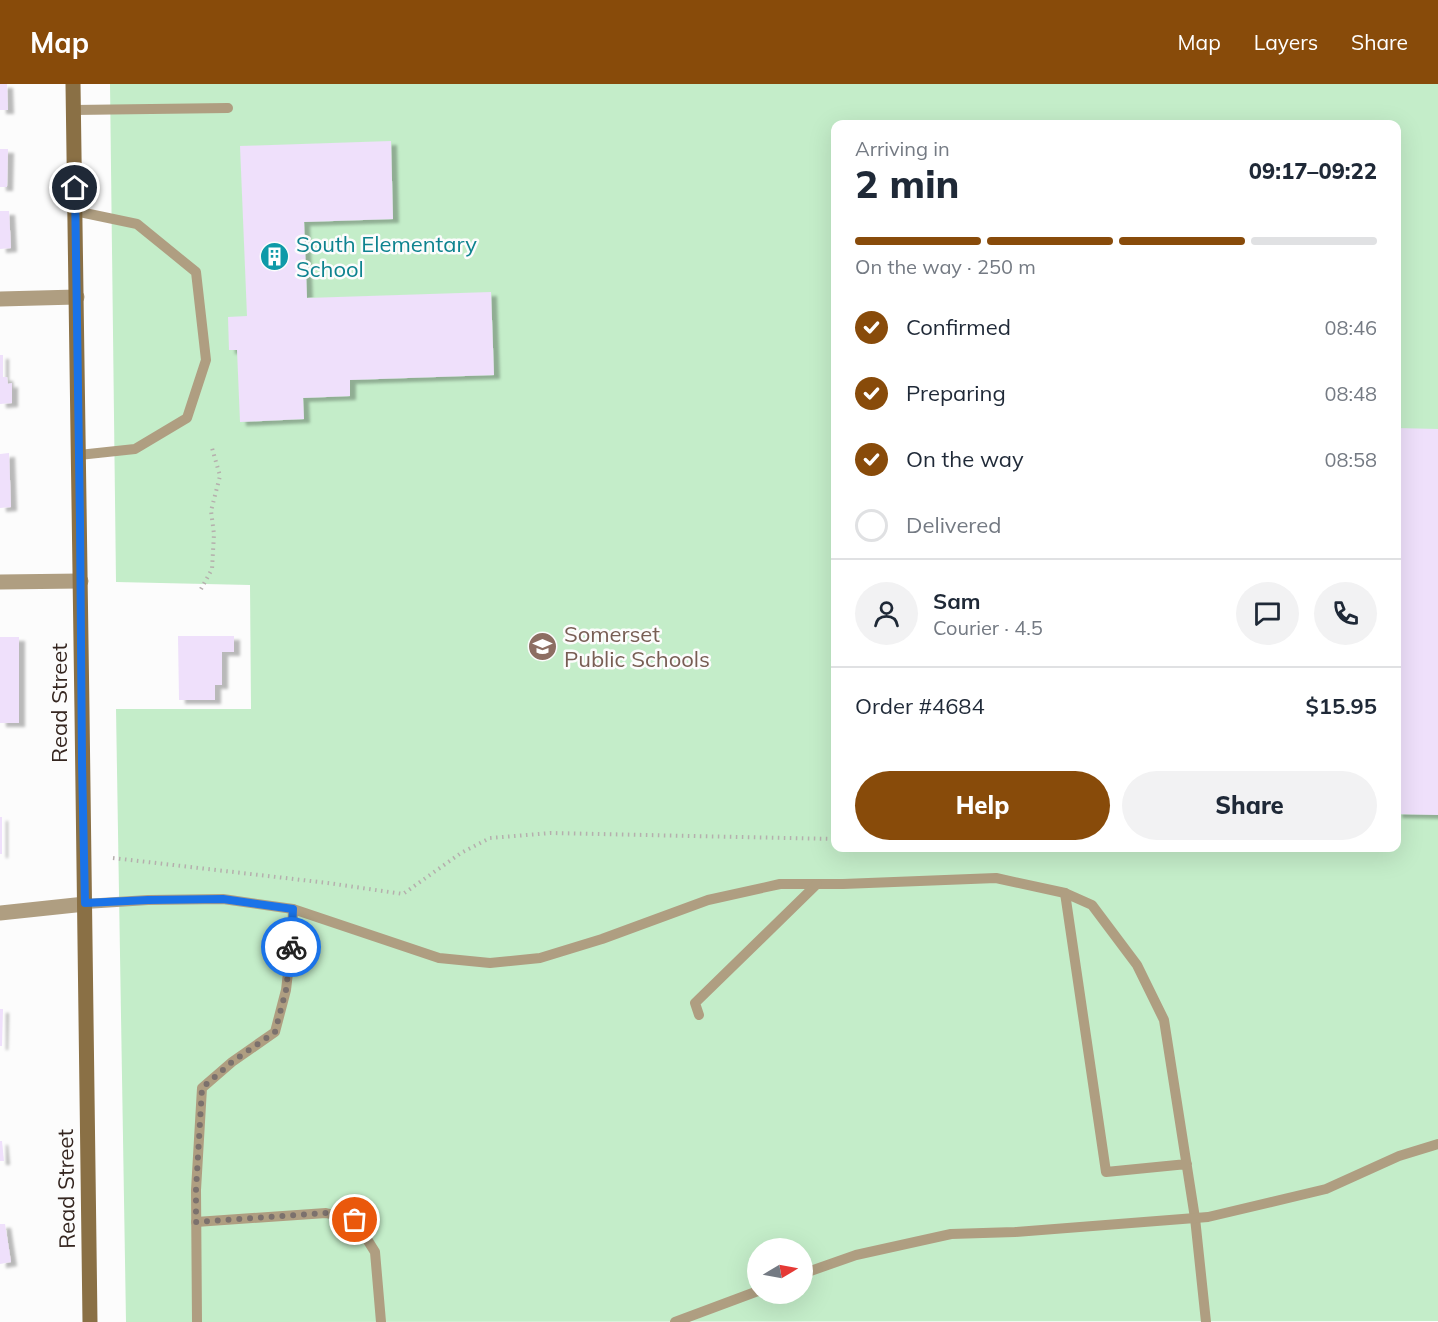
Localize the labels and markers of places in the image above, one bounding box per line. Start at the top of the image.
pin [49,162,100,213]
place label: South Elementary School [296,230,477,283]
building icon: South Elementary School [259,241,291,273]
place label: Somerset Public Schools [564,620,710,673]
school or university icon: Somerset Public Schools [527,631,559,663]
pin [329,1194,380,1245]

